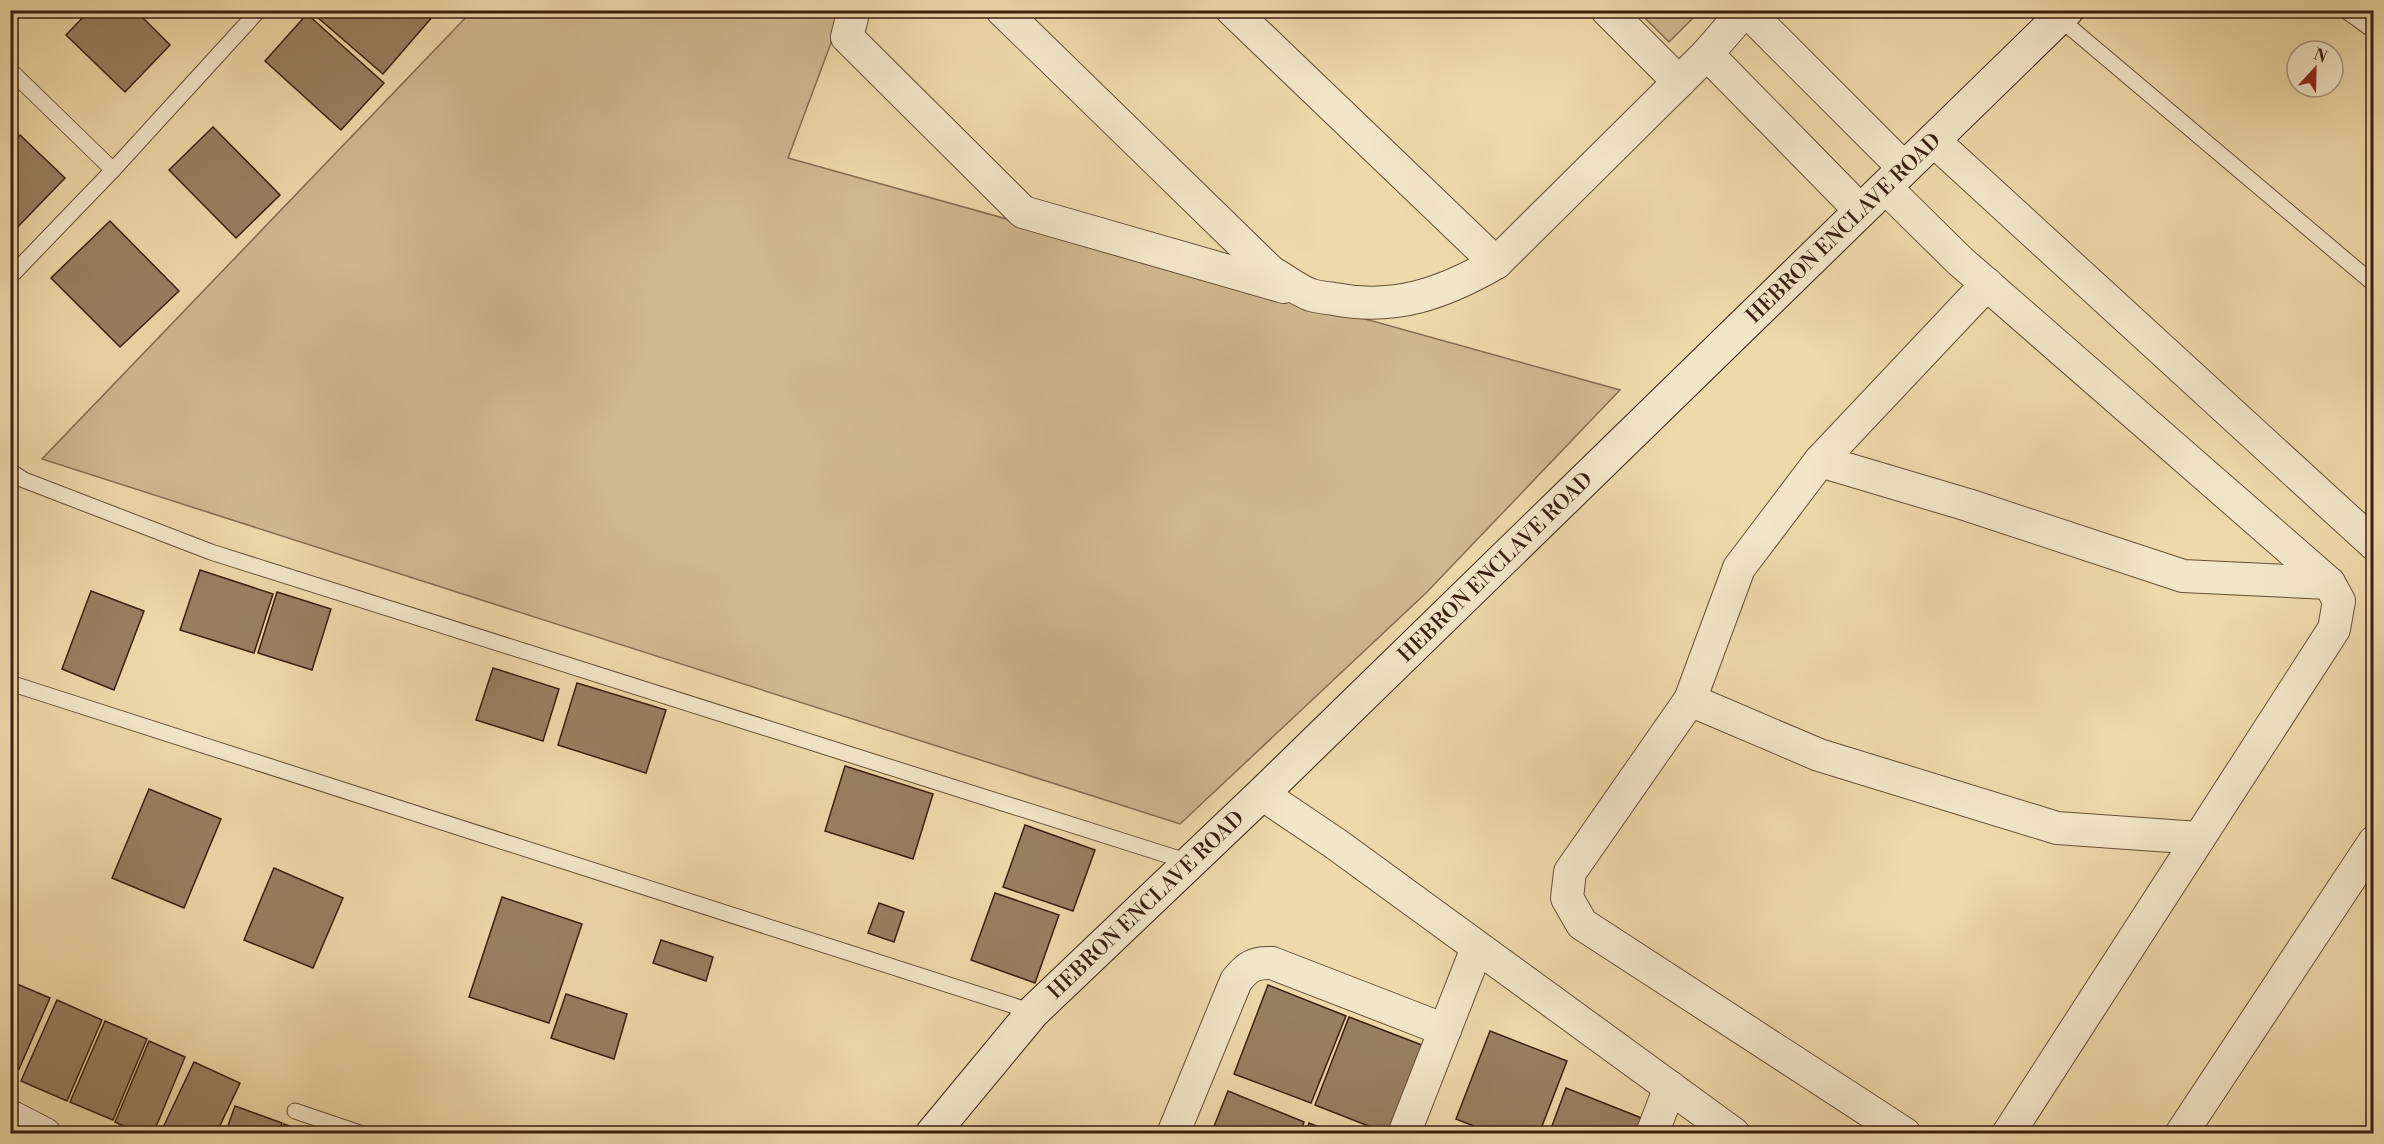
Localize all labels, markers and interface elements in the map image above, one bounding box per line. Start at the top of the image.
north arrow [2285,39,2345,99]
text: N [2311,44,2330,68]
street label: HEBRON ENCLAVE ROAD [1741,128,1947,329]
street label: HEBRON ENCLAVE ROAD [1393,467,1599,668]
street label: HEBRON ENCLAVE ROAD [1043,806,1250,1005]

